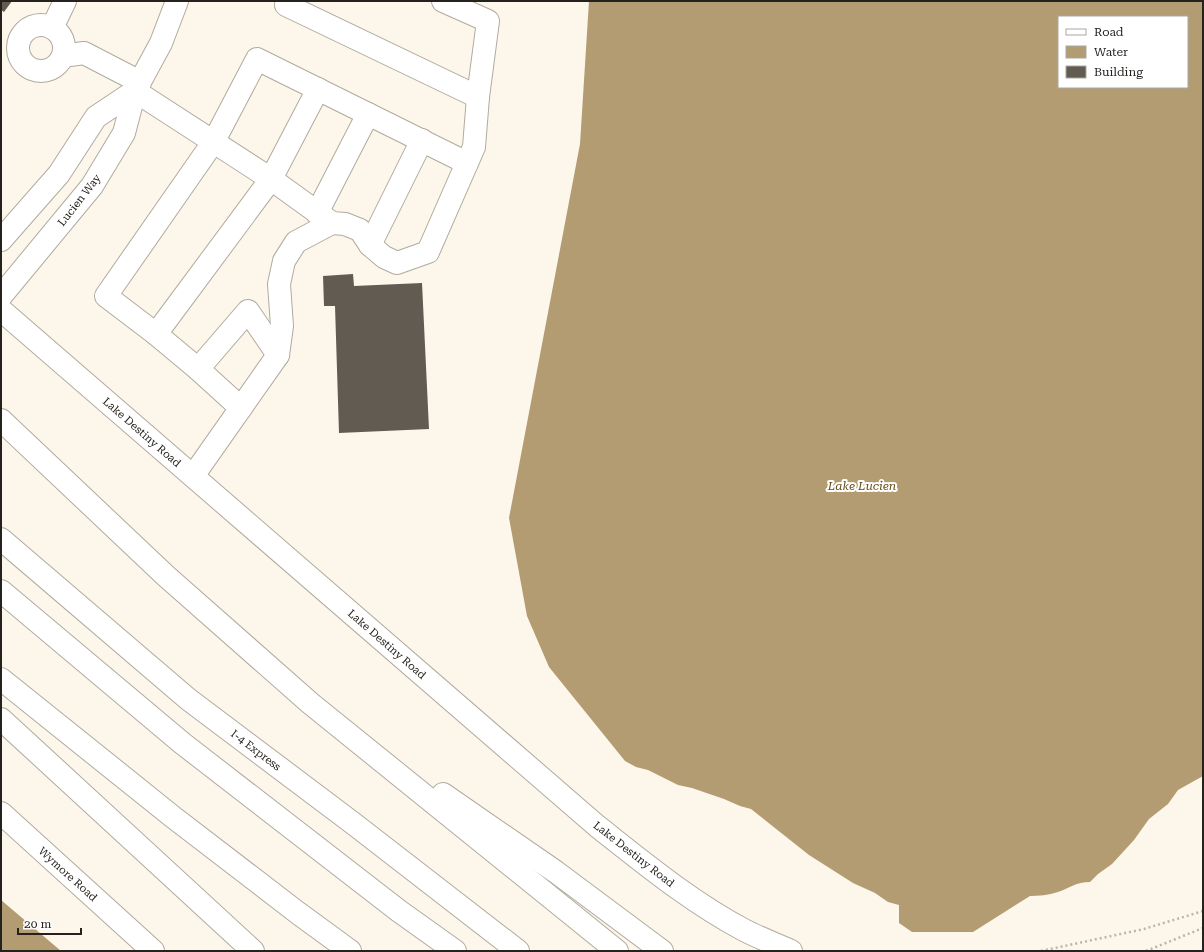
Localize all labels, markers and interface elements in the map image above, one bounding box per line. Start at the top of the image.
legend [1058,16,1188,88]
text: Road [1094,25,1124,39]
text: Water [1094,45,1128,59]
text: Building [1094,65,1143,79]
street label: Lucien Way [55,171,104,229]
street label: Lake Destiny Road [100,395,183,470]
water label: Lake Lucien [827,479,896,493]
street label: Lake Destiny Road [345,607,428,682]
street label: I-4 Express [228,727,283,773]
street label: Lake Destiny Road [591,819,677,890]
street label: Wymore Road [36,845,100,904]
scale bar [18,910,81,936]
text: 20 m [24,917,51,931]

